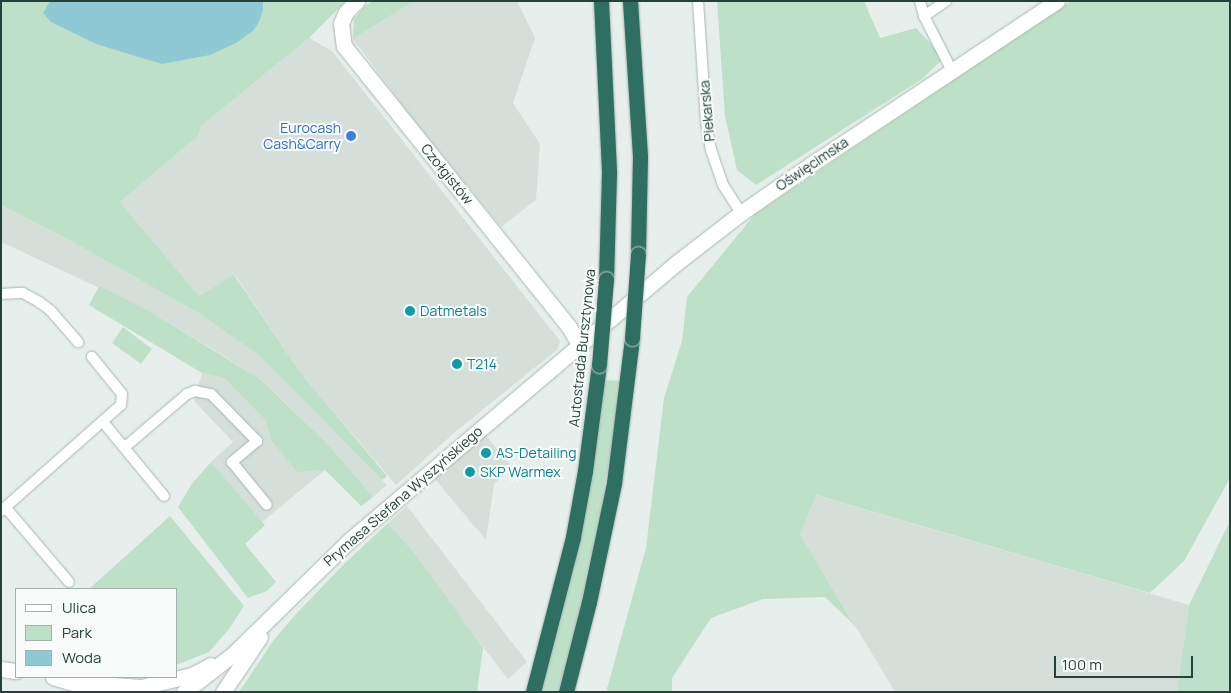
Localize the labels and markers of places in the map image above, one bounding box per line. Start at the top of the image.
place label: Eurocash Cash&Carry [263,120,341,152]
marker: Eurocash Cash&Carry [345,130,357,142]
place label: Datmetals [420,303,487,319]
marker: Datmetals [404,305,416,317]
place label: T214 [467,356,497,372]
marker: T214 [451,358,463,370]
place label: AS-Detailing [496,445,576,461]
marker: AS-Detailing [480,447,492,459]
place label: SKP Warmex [480,464,561,480]
marker: SKP Warmex [464,466,476,478]

